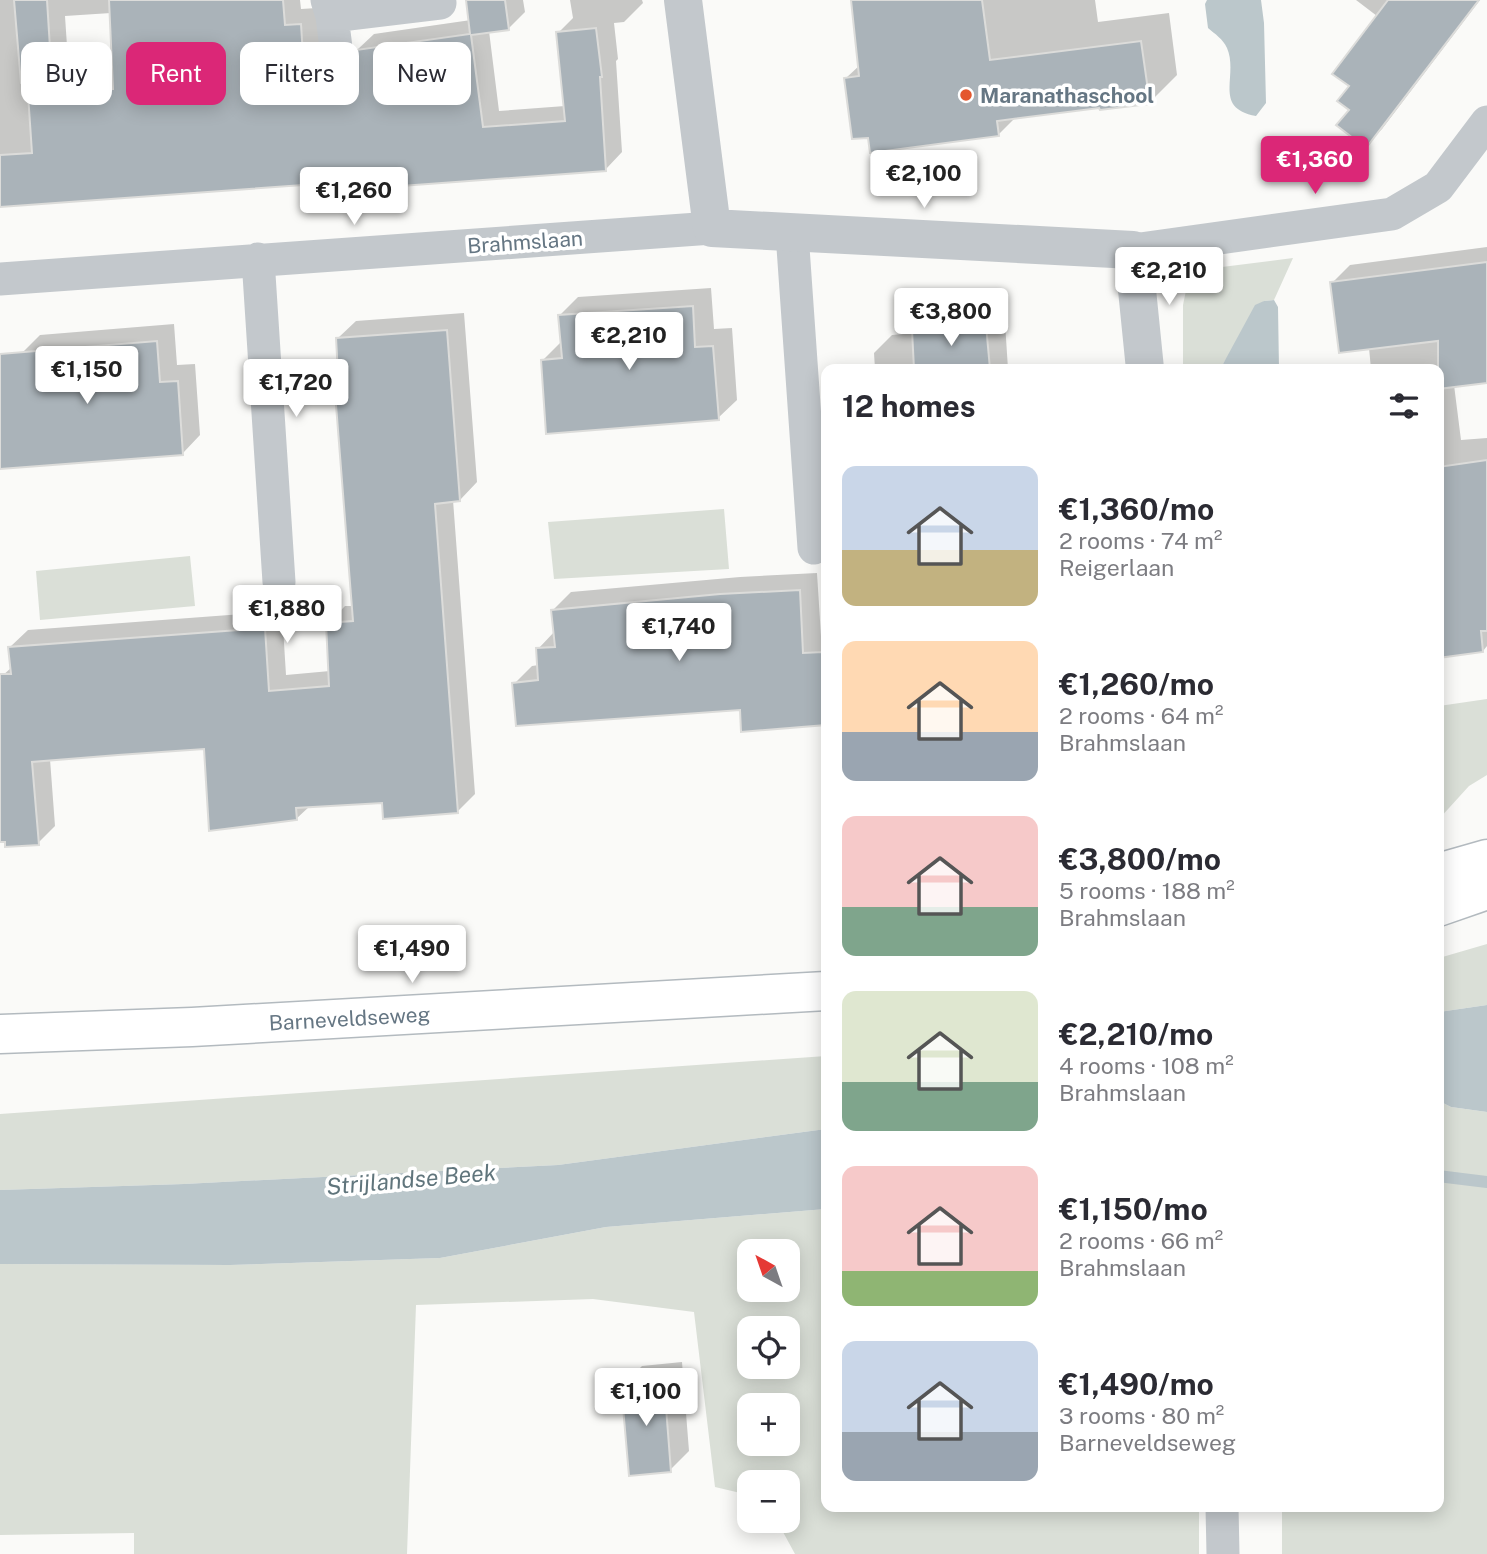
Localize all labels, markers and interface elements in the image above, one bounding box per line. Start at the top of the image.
chip: Buy [21,42,112,105]
chip: Rent [126,42,226,105]
chip: Filters [240,42,359,105]
chip: New [373,42,471,105]
place label: Maranathaschool [980,83,1154,108]
marker: Maranathaschool [958,87,974,103]
pin: €1,360 [1258,136,1372,196]
text: €1,360 [1277,145,1353,172]
pin: €2,100 [867,150,981,210]
text: €2,100 [886,159,962,186]
pin: €1,260 [297,168,411,227]
text: €1,260 [316,176,392,203]
street label: Brahmslaan [466,225,584,259]
pin: €2,210 [1112,247,1226,307]
text: €2,210 [1131,256,1207,283]
pin: €3,800 [894,288,1008,348]
text: €3,800 [910,297,992,324]
pin: €2,210 [572,312,686,372]
text: €2,210 [591,321,667,348]
pin: €1,150 [30,346,144,406]
text: €1,150 [51,355,123,382]
pin: €1,720 [239,360,353,419]
text: €1,720 [259,368,333,395]
icon: filters [1385,387,1423,425]
text: 12 homes [842,388,976,424]
text: €1,360/mo [1059,491,1214,527]
icon: home [898,494,982,578]
text: 2 rooms · 74 m² [1059,527,1222,554]
text: Reigerlaan [1059,554,1174,581]
pin: €1,880 [230,586,344,645]
text: €1,880 [249,594,325,621]
pin: €1,740 [622,604,736,663]
text: €1,740 [642,612,716,639]
text: €1,260/mo [1059,666,1214,702]
icon: home [898,669,982,753]
text: 2 rooms · 64 m² [1059,702,1223,729]
text: Brahmslaan [1059,729,1186,756]
text: €3,800/mo [1059,841,1221,877]
icon: home [898,844,982,928]
text: 5 rooms · 188 m² [1059,877,1235,904]
text: Brahmslaan [1059,904,1186,931]
pin: €1,490 [355,926,469,985]
text: €1,490 [374,934,450,961]
street label: Barneveldseweg [268,1001,431,1035]
text: €2,210/mo [1059,1016,1213,1052]
icon: home [898,1019,982,1103]
text: 4 rooms · 108 m² [1059,1052,1234,1079]
text: Brahmslaan [1059,1079,1186,1106]
water label: Strijlandse Beek [325,1158,498,1200]
text: €1,150/mo [1059,1191,1208,1227]
icon: home [898,1194,982,1278]
text: 2 rooms · 66 m² [1059,1227,1223,1254]
north arrow [737,1239,800,1302]
map controls [737,1239,800,1533]
text: Brahmslaan [1059,1254,1186,1281]
button: locate [737,1316,800,1379]
text: €1,490/mo [1059,1366,1214,1402]
pin: €1,100 [589,1368,703,1428]
icon: home [898,1369,982,1453]
text: €1,100 [611,1377,681,1404]
button: + [737,1393,800,1456]
text: 3 rooms · 80 m² [1059,1402,1224,1429]
text: Barneveldseweg [1059,1429,1236,1456]
button: − [737,1470,800,1533]

